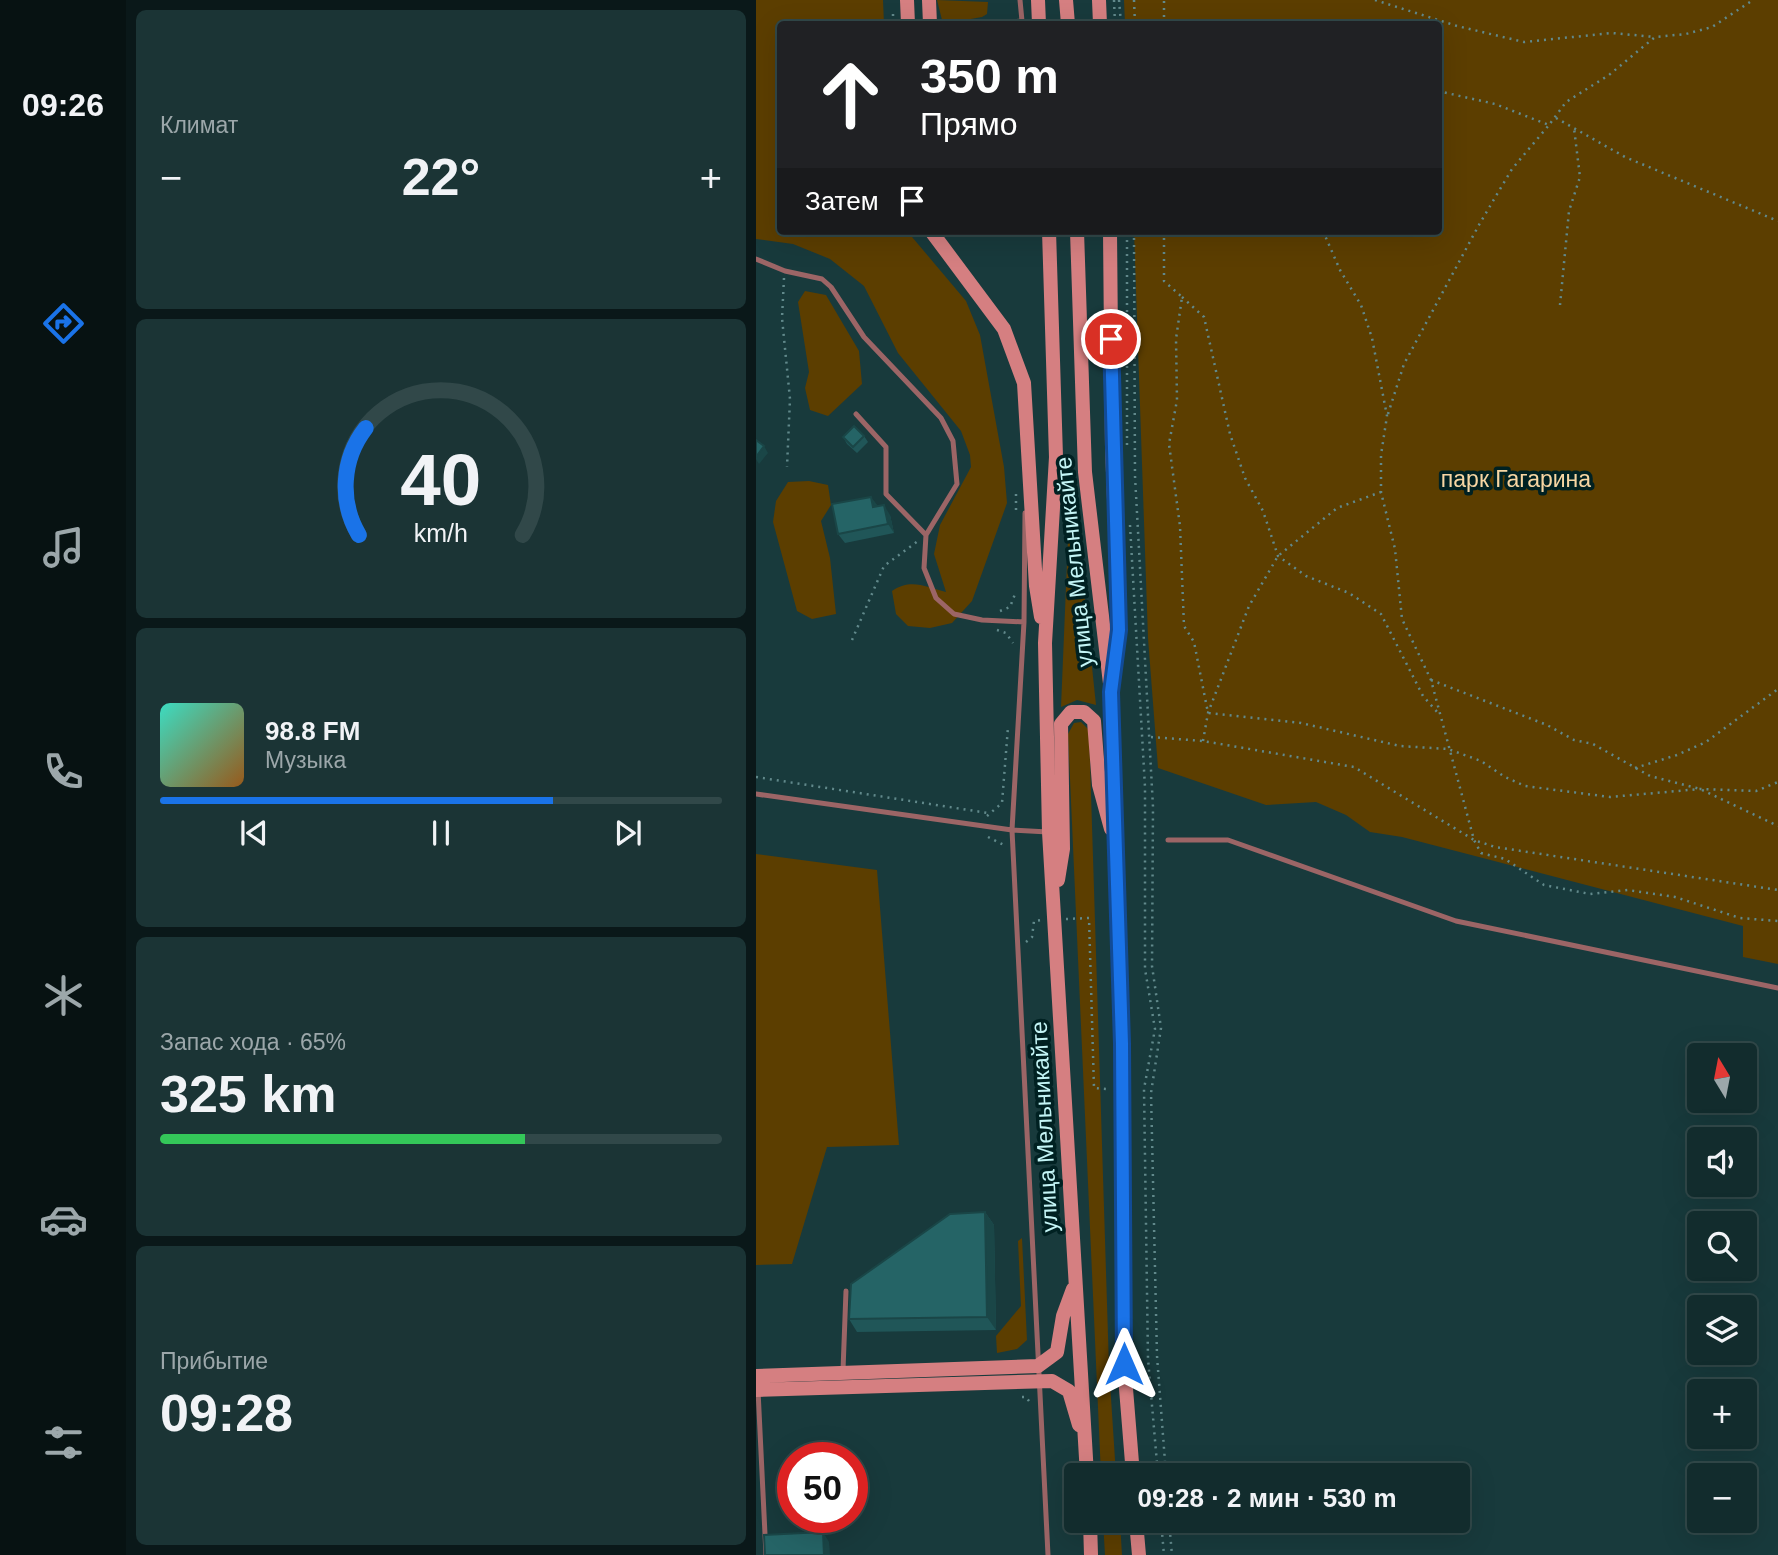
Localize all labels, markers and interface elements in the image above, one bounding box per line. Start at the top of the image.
icon: ahead [805,49,896,140]
text: 350 m [920,49,1059,103]
text: 09:26 [22,87,104,123]
text: Прямо [920,106,1018,142]
text: Климат [160,112,238,138]
text: 22° [402,148,480,206]
text: − [160,157,182,199]
text: + [700,157,722,199]
icon: arrive [893,182,931,220]
text: Затем [805,186,879,216]
icon: directions [39,299,88,348]
pin [1081,309,1141,369]
icon: arrive [1092,320,1130,358]
text: 40 [401,439,481,520]
street label: улица Мельникайте [1050,456,1098,668]
park label: парк Гагарина [1441,466,1591,492]
text: km/h [414,518,468,546]
icon: music [39,523,88,572]
text: 98.8 FM [265,716,360,746]
icon: phone [39,747,88,796]
text: Музыка [265,747,346,773]
icon: previous [235,814,273,852]
icon: pause [422,814,460,852]
icon: next [609,814,647,852]
icon: climate [39,971,88,1020]
street label: улица Мельникайте [1025,1021,1063,1233]
text: Запас хода · 65% [160,1029,346,1055]
north arrow [1687,1043,1757,1113]
map controls [1687,1043,1757,1533]
text: 325 km [160,1065,336,1123]
button: sound [1687,1127,1757,1197]
icon: car [39,1195,88,1244]
button: search [1687,1211,1757,1281]
button: layers [1687,1295,1757,1365]
position arrow [1087,1327,1161,1401]
text: Прибытие [160,1348,268,1374]
button: + [1687,1379,1757,1449]
text: 09:28 [160,1384,293,1442]
icon: filters [39,1418,88,1467]
speed limit sign: 50 [777,1442,868,1533]
button: − [1687,1463,1757,1533]
text: 09:28 · 2 мин · 530 m [1137,1483,1397,1513]

